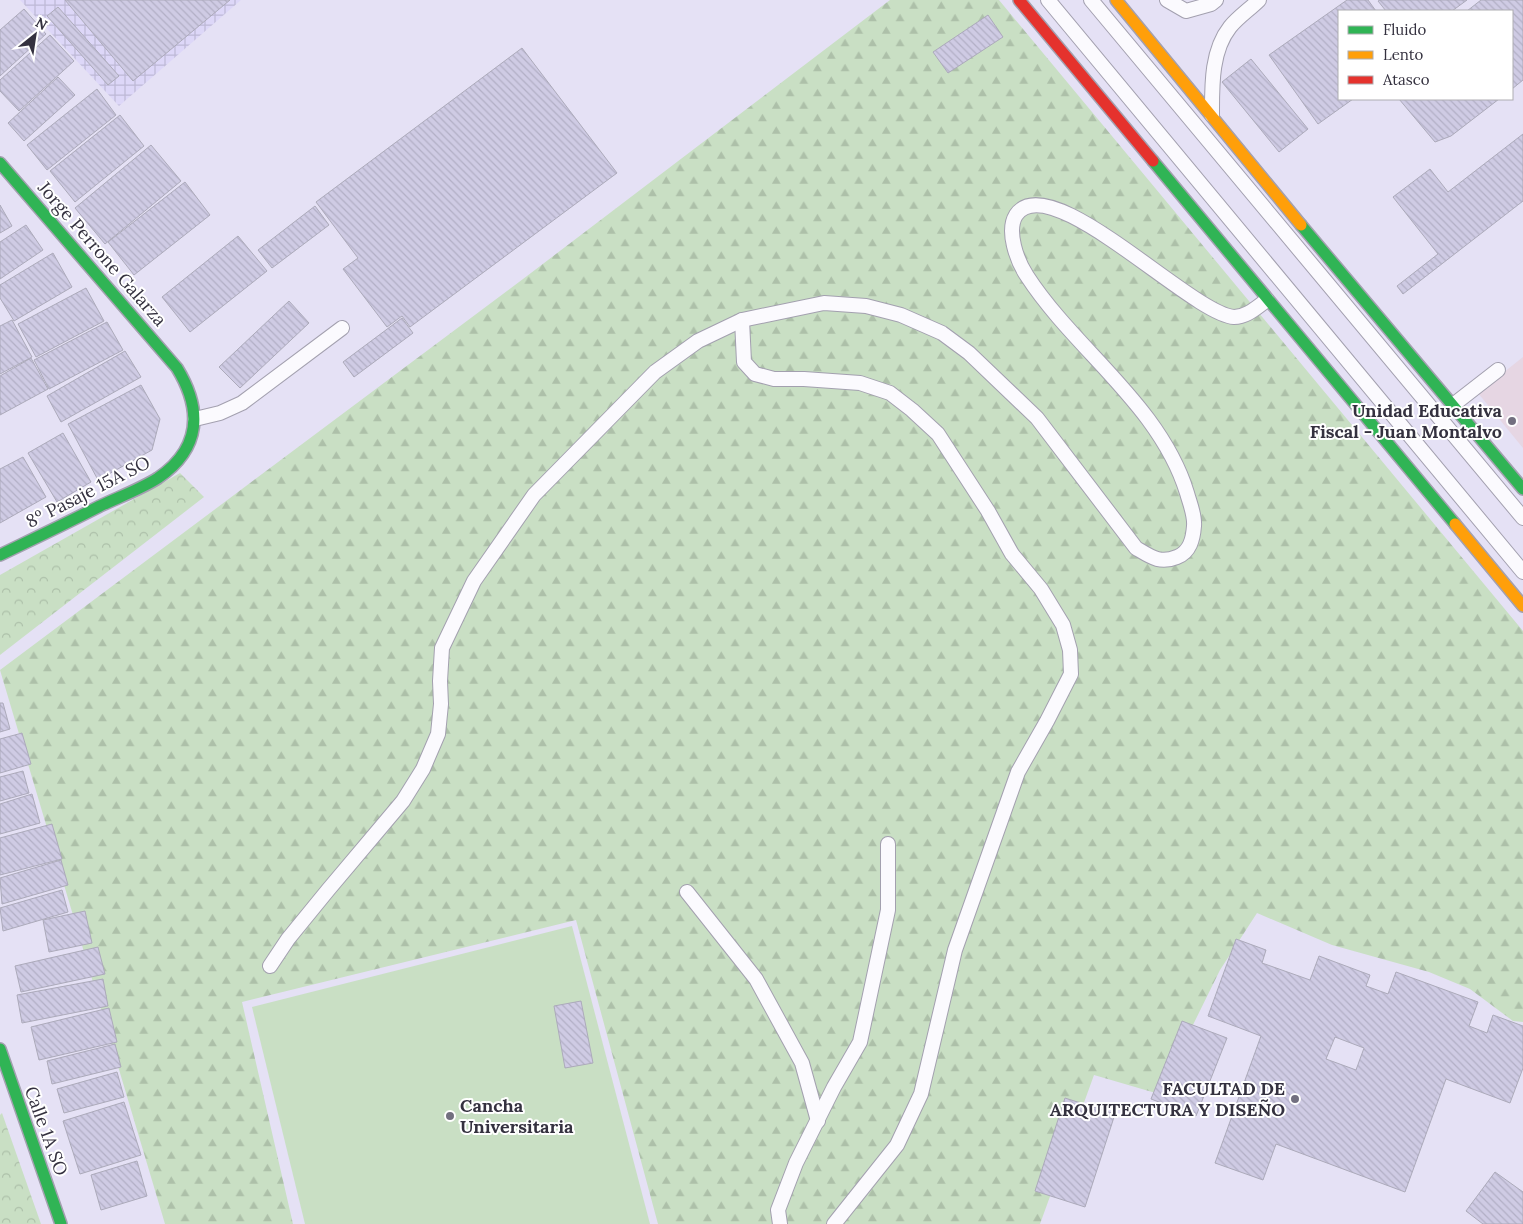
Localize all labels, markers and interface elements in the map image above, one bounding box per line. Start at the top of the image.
north arrow [10,10,60,60]
legend [1338,10,1513,100]
text: N [32,13,51,34]
text: Fluido [1383,20,1426,39]
text: Lento [1383,45,1424,64]
text: Atasco [1382,70,1430,89]
street label: Jorge Perrone Galarza [33,176,172,331]
place label: Unidad Educativa Fiscal - Juan Montalvo [1310,399,1503,443]
marker: Unidad Educativa Fiscal - Juan Montalvo [1506,415,1518,427]
street label: 8º Pasaje 15A SO [22,450,154,533]
place label: FACULTAD DE ARQUITECTURA Y DISEÑO [1050,1077,1285,1121]
street label: Calle 1A SO [20,1083,73,1179]
marker: FACULTAD DE ARQUITECTURA Y DISEÑO [1289,1093,1301,1105]
place label: Cancha Universitaria [460,1094,574,1138]
marker: Cancha Universitaria [444,1110,456,1122]

